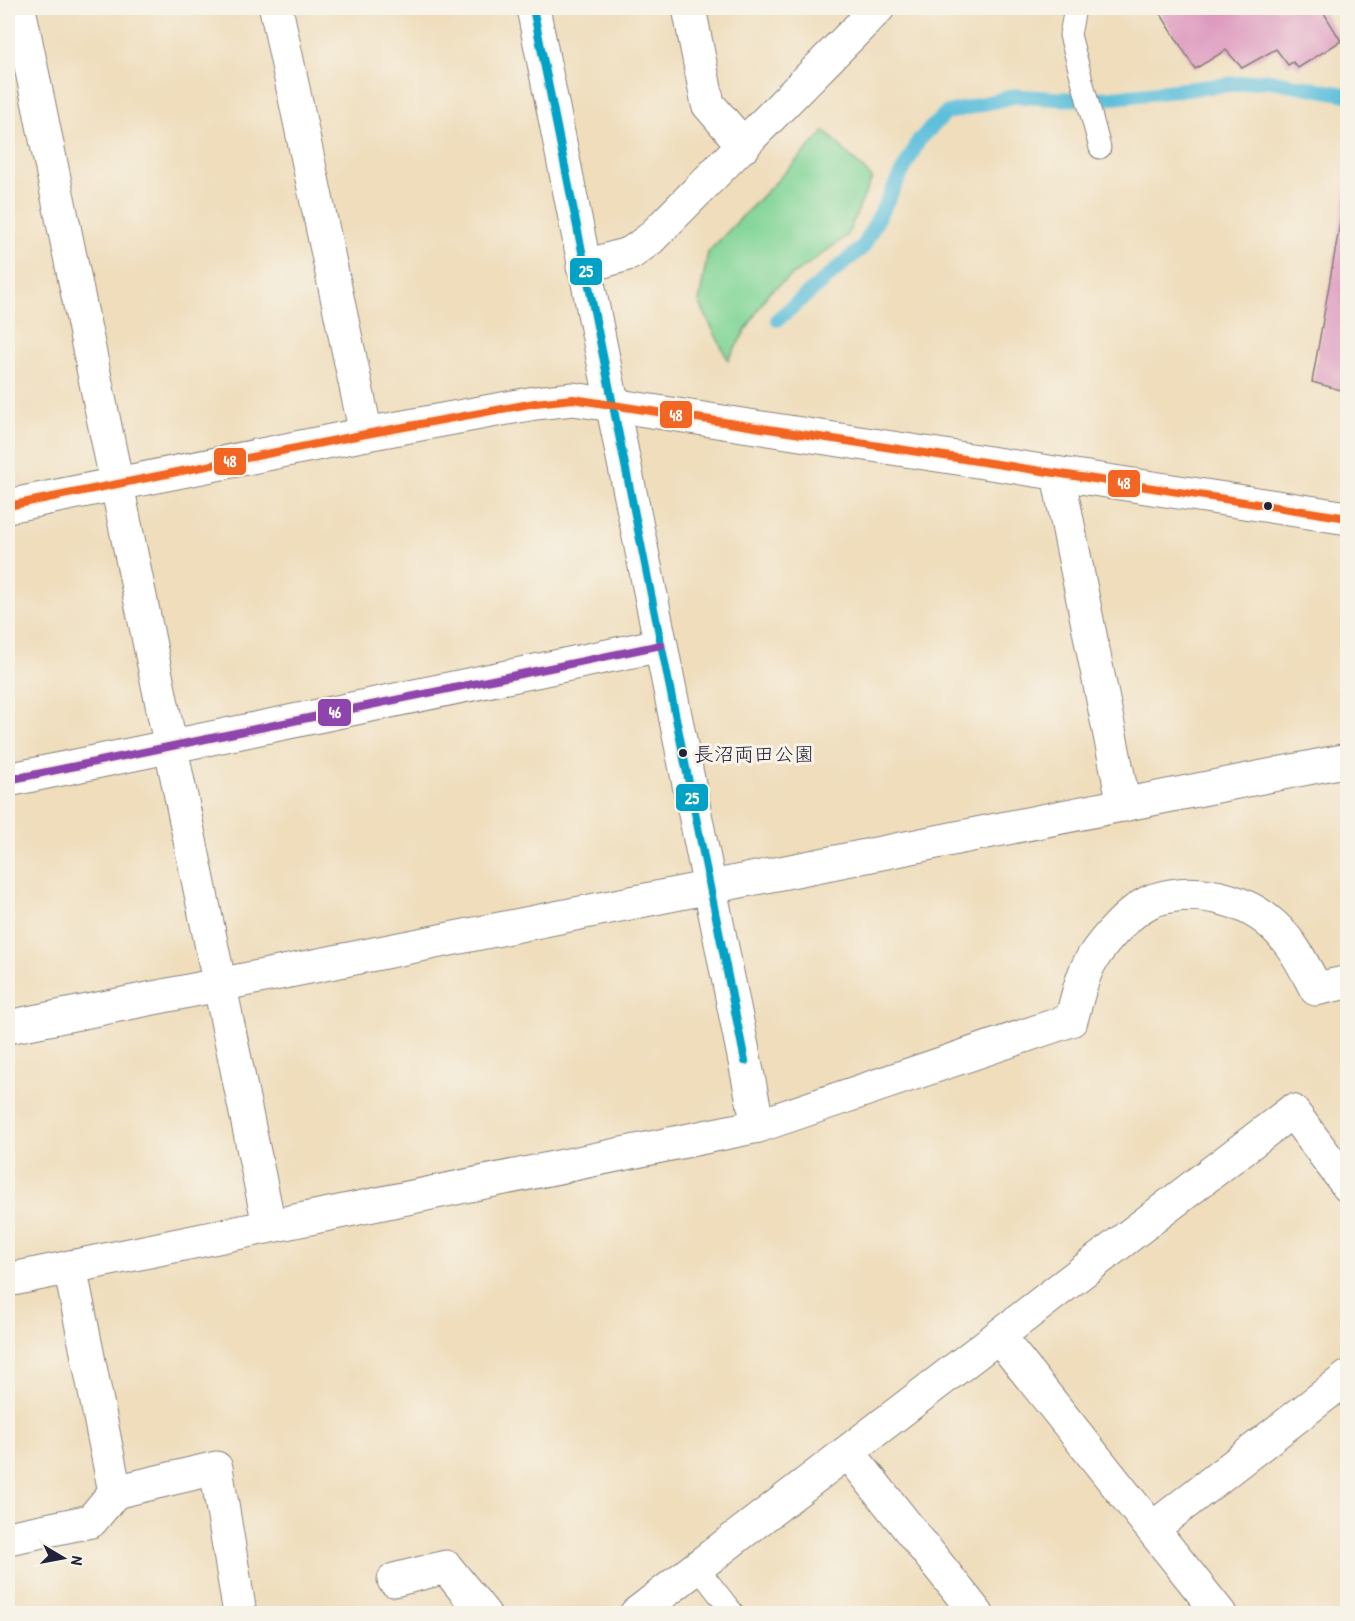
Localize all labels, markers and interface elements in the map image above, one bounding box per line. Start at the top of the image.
line badge: 25 [569,257,603,286]
text: 25 [579,260,593,282]
line badge: 48 [659,400,693,429]
text: 48 [670,404,683,426]
line badge: 48 [213,447,247,476]
text: 48 [224,450,237,472]
line badge: 48 [1107,469,1141,498]
text: 48 [1118,472,1131,494]
unlabelled marker [1262,500,1274,512]
line badge: 46 [317,698,352,727]
text: 46 [329,701,342,723]
place label: 長沼両田公園 [694,740,814,767]
marker: 長沼両田公園 [677,747,689,759]
line badge: 25 [675,783,709,812]
text: 25 [685,787,699,809]
north arrow [33,1528,93,1588]
text: N [66,1555,89,1567]

